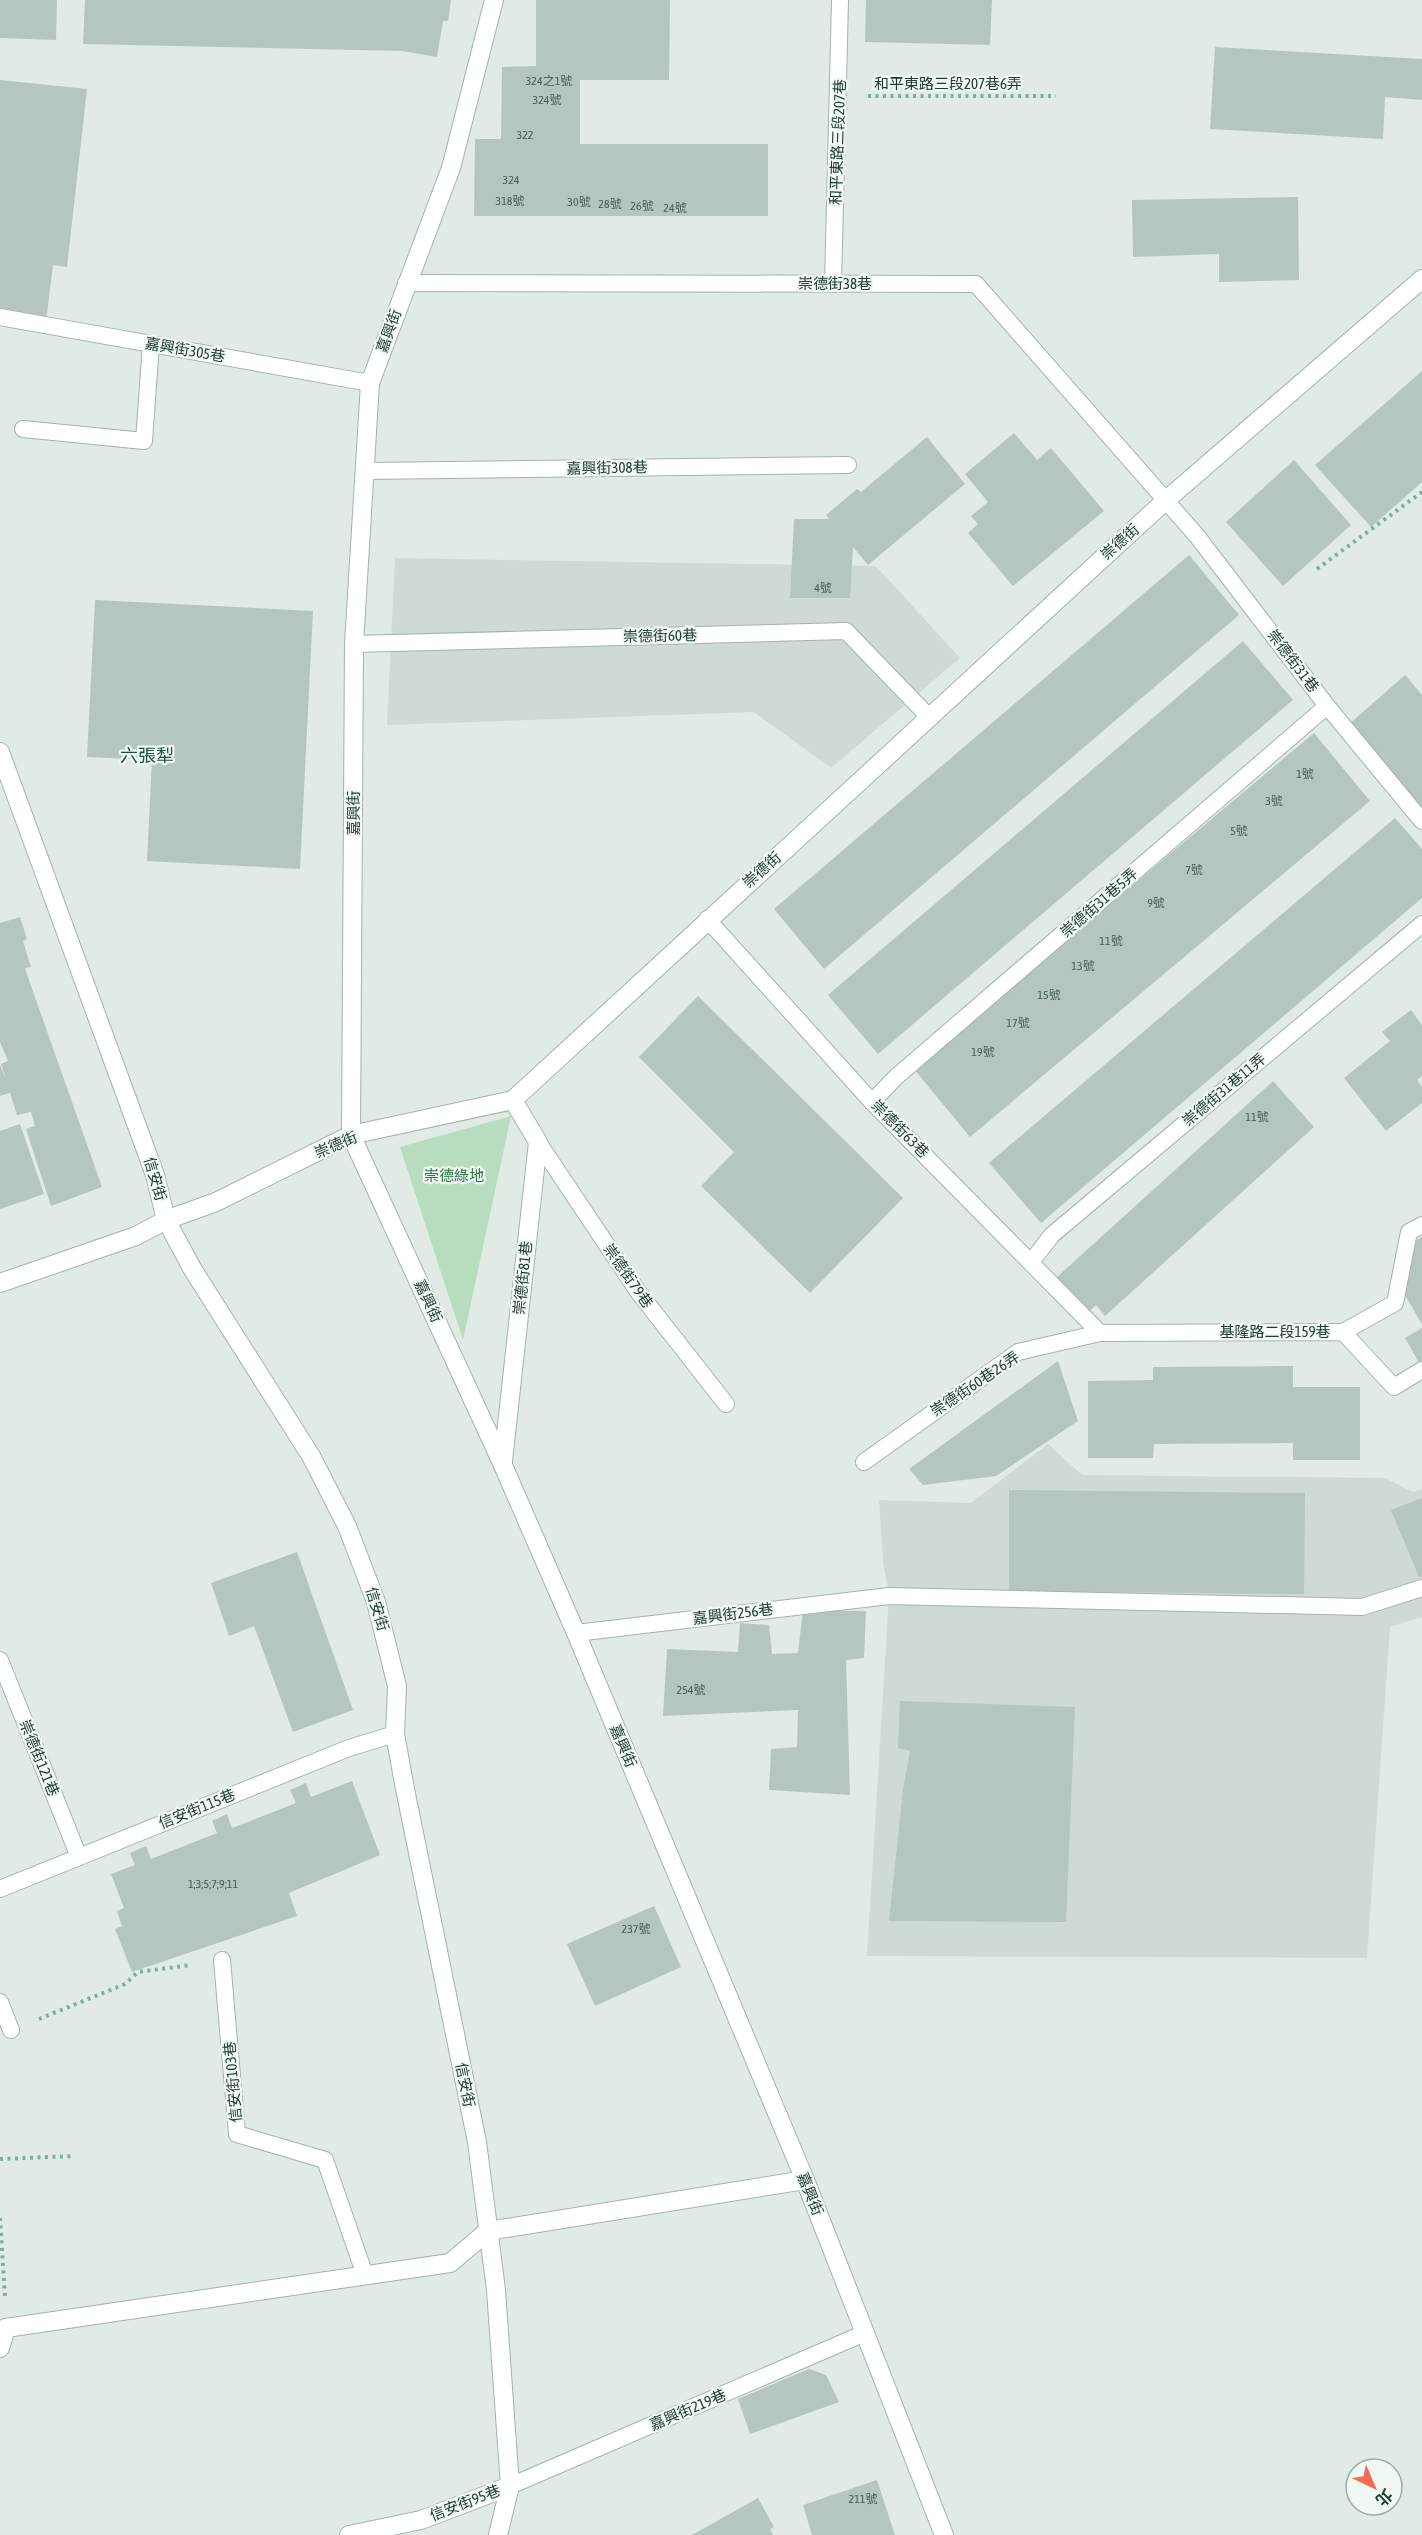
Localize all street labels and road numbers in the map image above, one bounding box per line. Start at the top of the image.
street label: 和平東路三段207巷6弄 [874,75,1022,92]
street label: 和平東路三段207巷 [827,79,848,205]
street label: 崇德街38巷 [798,275,872,292]
street label: 嘉興街 [373,307,404,355]
street label: 嘉興街305巷 [144,334,227,365]
street label: 嘉興街308巷 [566,458,648,477]
street label: 崇德街 [1097,520,1142,563]
street label: 崇德街60巷 [623,626,697,645]
street label: 崇德街31巷 [1264,626,1322,695]
street label: 嘉興街 [345,790,362,836]
street label: 崇德街 [739,848,784,891]
street label: 崇德街31巷5弄 [1057,865,1141,941]
street label: 崇德街31巷11弄 [1179,1050,1269,1129]
street label: 崇德街63巷 [868,1096,933,1161]
street label: 崇德街 [312,1128,360,1161]
street label: 信安街 [141,1155,170,1203]
street label: 崇德街81巷 [510,1240,535,1316]
street label: 崇德街79巷 [600,1240,657,1311]
street label: 嘉興街 [411,1277,446,1325]
street label: 基隆路二段159巷 [1219,1323,1331,1340]
street label: 崇德街60巷26弄 [927,1348,1022,1419]
street label: 信安街 [363,1585,392,1633]
street label: 嘉興街256巷 [692,1600,774,1627]
street label: 崇德街121巷 [16,1717,63,1799]
street label: 嘉興街 [607,1722,640,1770]
street label: 信安街115巷 [156,1785,238,1832]
street label: 信安街103巷 [220,2041,245,2123]
street label: 信安街 [453,2061,478,2109]
street label: 嘉興街 [794,2170,827,2218]
street label: 嘉興街219巷 [647,2386,728,2433]
street label: 信安街95巷 [427,2481,502,2524]

